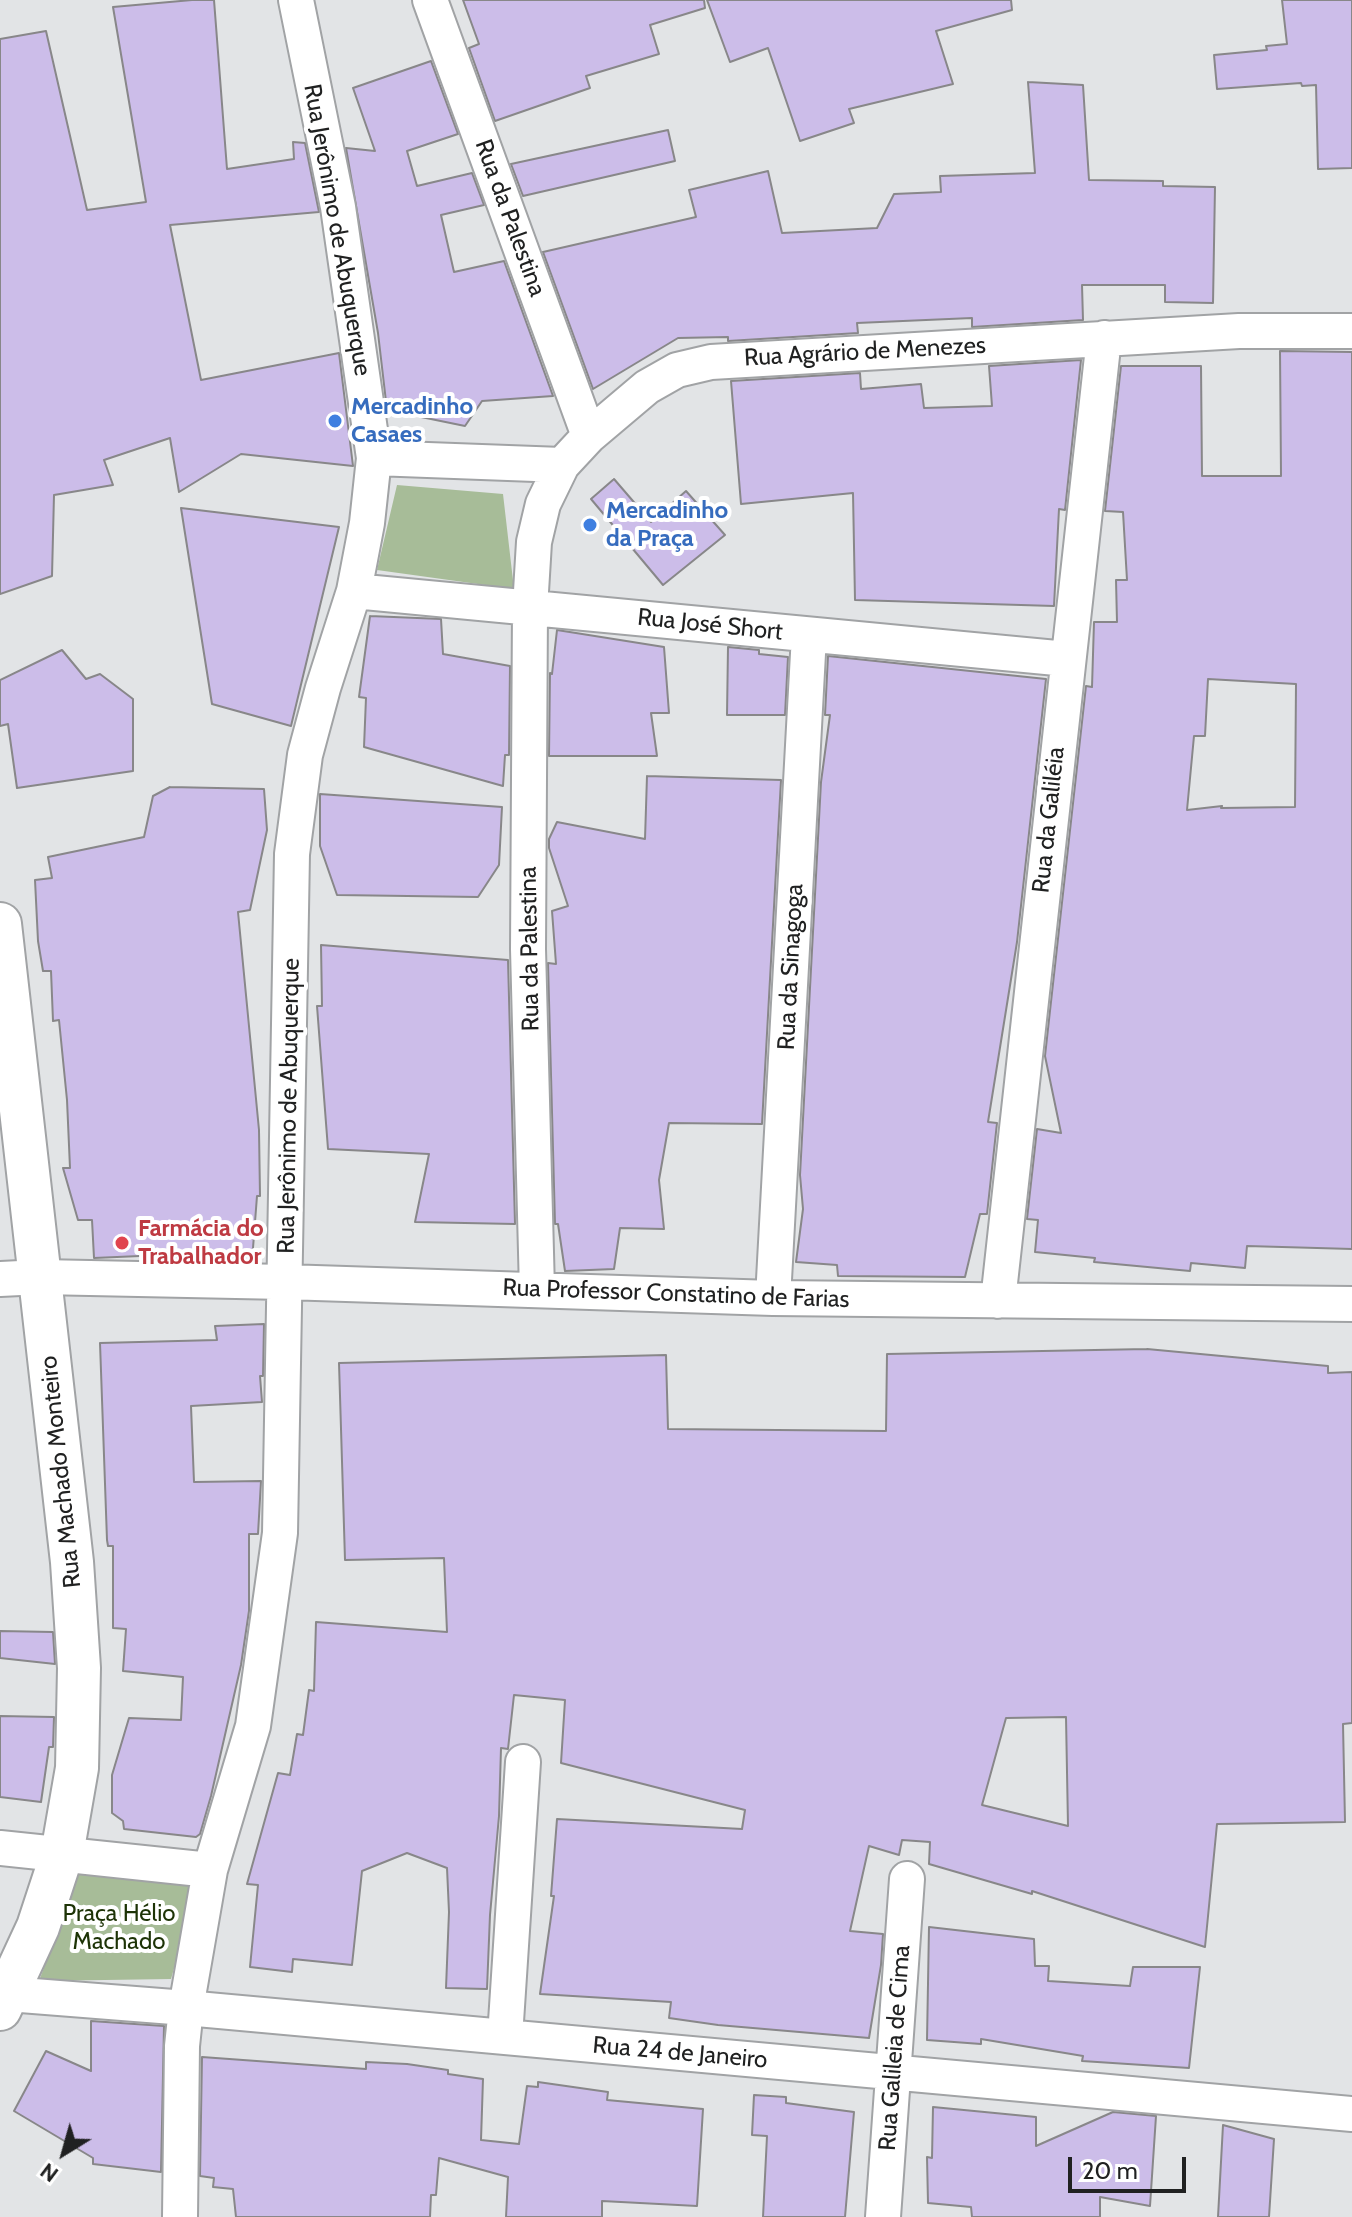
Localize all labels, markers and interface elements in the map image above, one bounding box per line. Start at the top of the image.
street label: Rua Jerônimo de Abuquerque [297,82,377,378]
street label: Rua da Palestina [468,136,552,300]
street label: Rua Agrário de Menezes [743,331,987,373]
place label: Mercadinho Casaes [351,393,473,449]
marker: Mercadinho Casaes [326,412,344,430]
place label: Mercadinho da Praça [606,497,728,553]
marker: Mercadinho da Praça [581,516,599,534]
street label: Rua José Short [636,603,784,647]
street label: Rua da Galiléia [1027,746,1071,894]
street label: Rua da Palestina [514,866,546,1032]
street label: Rua da Sinagoga [772,883,810,1051]
street label: Rua Jerônimo de Abuquerque [272,958,306,1254]
place label: Farmácia do Trabalhador [138,1215,264,1271]
marker: Farmácia do Trabalhador [113,1234,131,1252]
street label: Rua Professor Constatino de Farias [502,1274,850,1314]
street label: Rua Machado Monteiro [34,1354,88,1590]
park label: Praça Hélio Machado [62,1900,176,1956]
street label: Rua Galileia de Cima [873,1944,917,2152]
street label: Rua 24 de Janeiro [591,2031,769,2075]
north arrow [24,2113,104,2193]
scale bar [1072,2141,1190,2191]
text: 20 m [1082,2156,1138,2185]
text: N [35,2157,64,2188]

